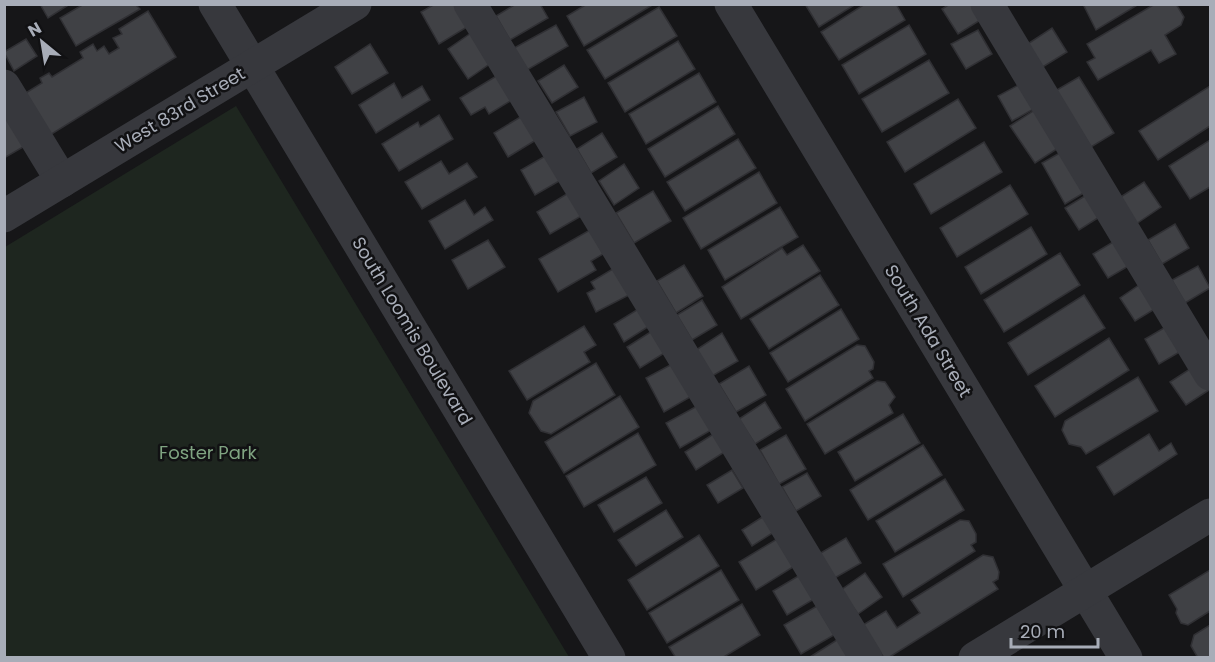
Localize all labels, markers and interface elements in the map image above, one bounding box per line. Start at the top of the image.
north arrow [12,12,72,72]
text: N [24,16,46,42]
street label: West 83rd Street [110,61,250,158]
street label: South Loomis Boulevard [346,232,479,429]
street label: South Ada Street [879,260,978,402]
park label: Foster Park [159,440,258,465]
scale bar [1011,611,1098,649]
text: 20 m [1020,619,1065,644]

